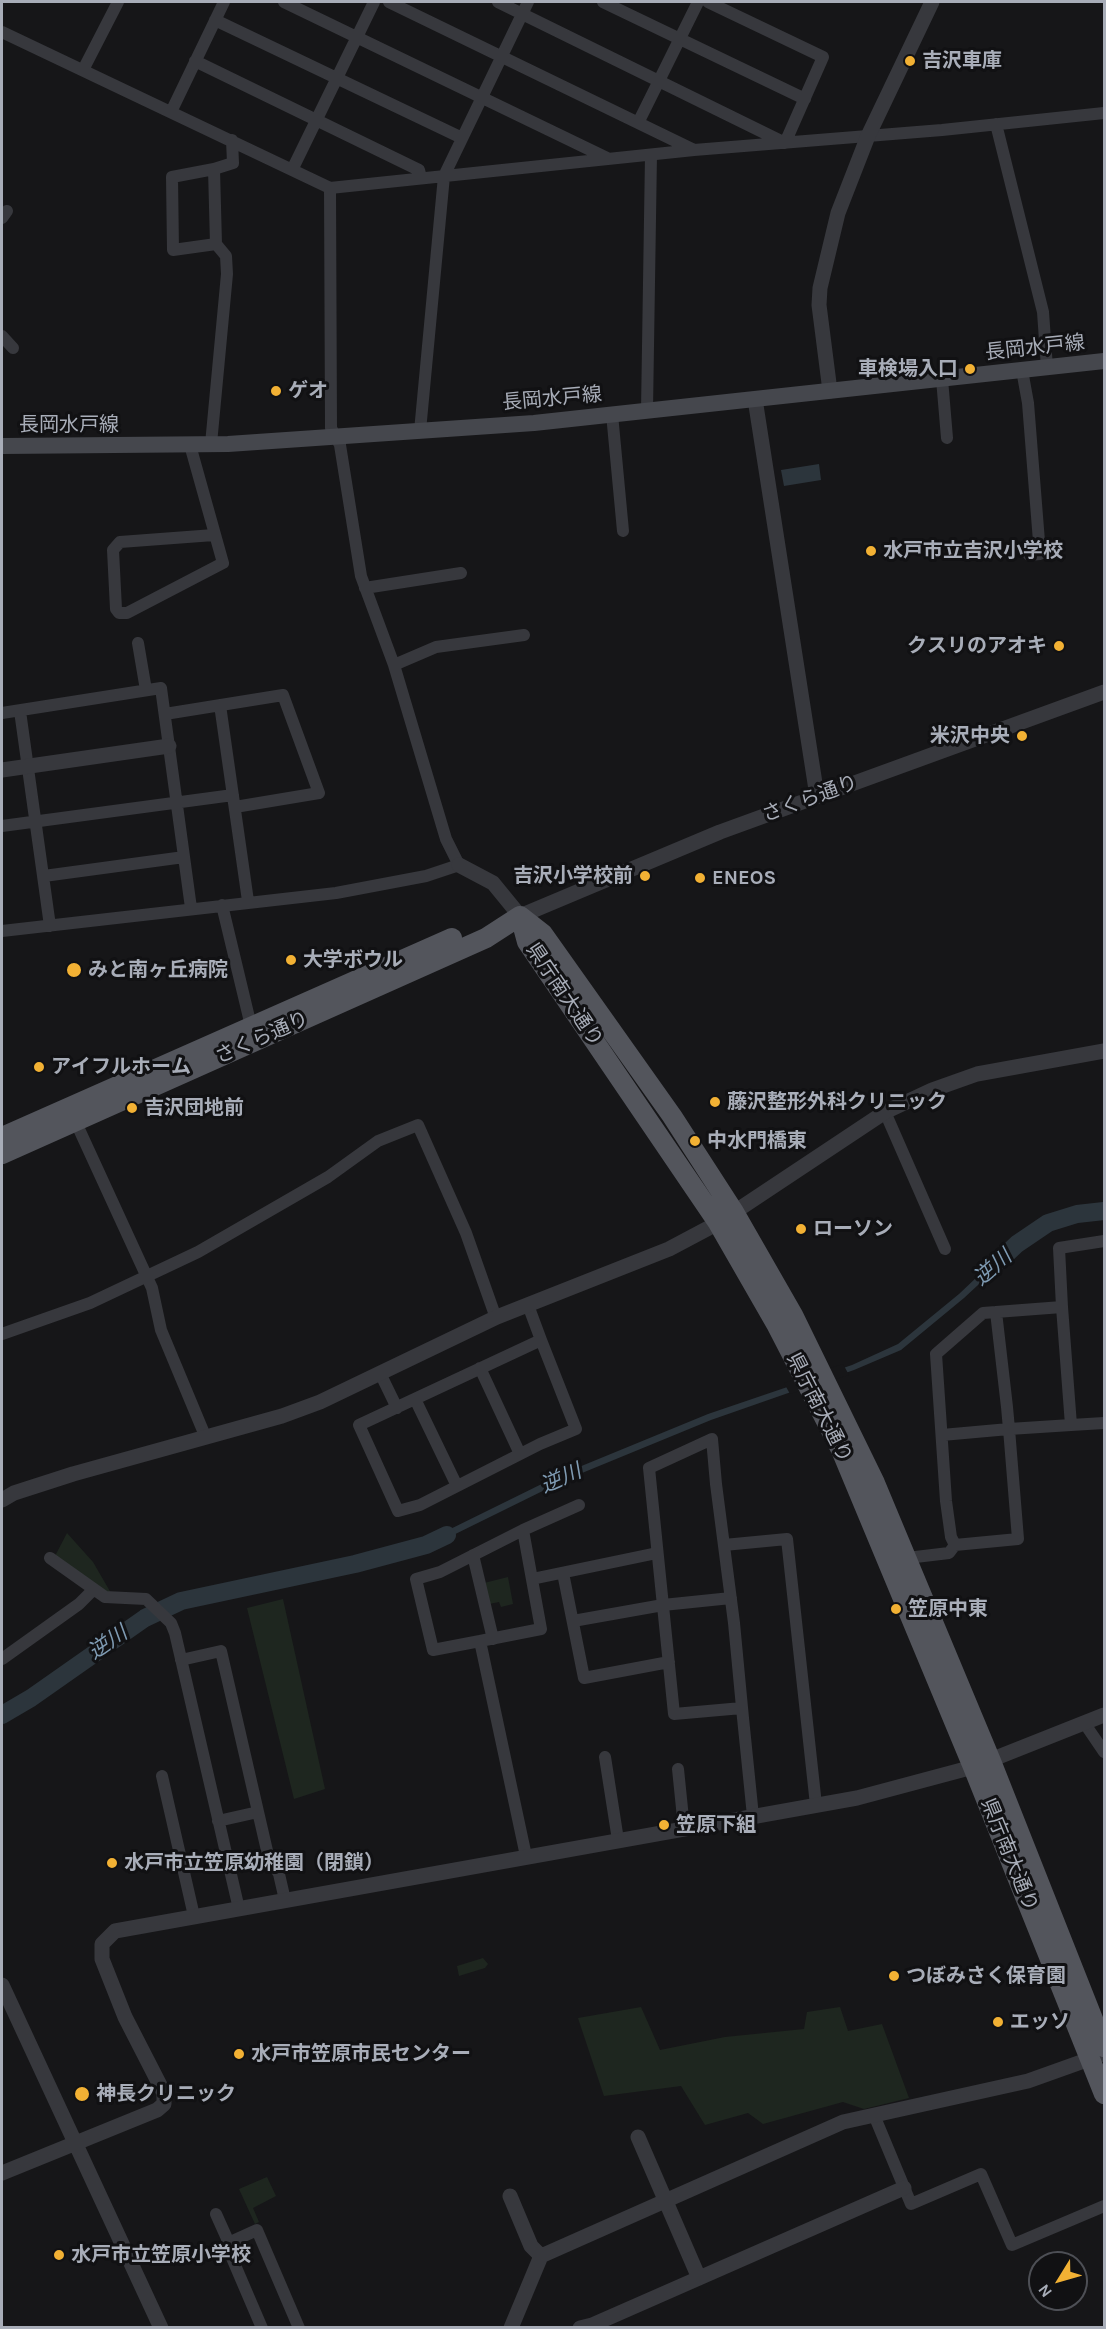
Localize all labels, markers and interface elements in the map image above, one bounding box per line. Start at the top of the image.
place label: 吉沢車庫 [922,49,1002,73]
marker: 吉沢車庫 [903,54,917,68]
street label: 長岡水戸線 [984,331,1086,365]
place label: 車検場入口 [858,357,958,381]
marker: 車検場入口 [963,362,977,376]
place label: ゲオ [288,379,328,403]
street label: 長岡水戸線 [501,383,603,415]
marker: ゲオ [269,384,283,398]
street label: 長岡水戸線 [19,413,119,437]
place label: 水戸市立吉沢小学校 [883,539,1063,563]
marker: 水戸市立吉沢小学校 [864,544,878,558]
place label: クスリのアオキ [907,634,1047,658]
marker: クスリのアオキ [1052,639,1066,653]
place label: 米沢中央 [930,724,1010,748]
marker: 米沢中央 [1015,729,1029,743]
street label: さくら通り [759,771,861,827]
place label: 吉沢小学校前 [513,864,633,888]
place label: ENEOS [712,866,776,890]
marker: 吉沢小学校前 [638,869,652,883]
marker: ENEOS [693,871,707,885]
street label: 県庁南大通り [521,939,607,1051]
place label: 大学ボウル [303,948,403,972]
marker: 大学ボウル [284,953,298,967]
place label: みと南ヶ丘病院 [88,958,228,982]
marker: みと南ヶ丘病院 [65,961,83,979]
street label: さくら通り [211,1007,313,1069]
place label: アイフルホーム [51,1055,191,1079]
marker: アイフルホーム [32,1060,46,1074]
place label: 藤沢整形外科クリニック [727,1090,947,1114]
marker: 藤沢整形外科クリニック [708,1095,722,1109]
place label: 吉沢団地前 [144,1096,244,1120]
marker: 吉沢団地前 [125,1101,139,1115]
place label: 中水門橋東 [707,1129,807,1153]
marker: 中水門橋東 [688,1134,702,1148]
place label: ローソン [813,1217,893,1241]
marker: ローソン [794,1222,808,1236]
water label: 逆川 [969,1245,1017,1291]
street label: 県庁南大通り [781,1349,857,1467]
water label: 逆川 [537,1459,585,1499]
place label: 笠原中東 [908,1597,988,1621]
marker: 笠原中東 [889,1602,903,1616]
water label: 逆川 [84,1621,132,1665]
street label: 県庁南大通り [975,1795,1043,1915]
place label: 笠原下組 [676,1813,756,1837]
marker: 笠原下組 [657,1818,671,1832]
place label: 水戸市立笠原幼稚園（閉鎖） [124,1851,384,1875]
marker: 水戸市立笠原幼稚園（閉鎖） [105,1856,119,1870]
place label: つぼみさく保育園 [906,1964,1066,1988]
marker: つぼみさく保育園 [887,1969,901,1983]
place label: エッソ [1010,2010,1070,2034]
marker: エッソ [991,2015,1005,2029]
place label: 水戸市笠原市民センター [251,2042,471,2066]
marker: 水戸市笠原市民センター [232,2047,246,2061]
place label: 神長クリニック [96,2082,236,2106]
marker: 神長クリニック [73,2085,91,2103]
place label: 水戸市立笠原小学校 [71,2243,251,2267]
marker: 水戸市立笠原小学校 [52,2248,66,2262]
north arrow [1028,2251,1088,2311]
text: N [1034,2281,1056,2301]

